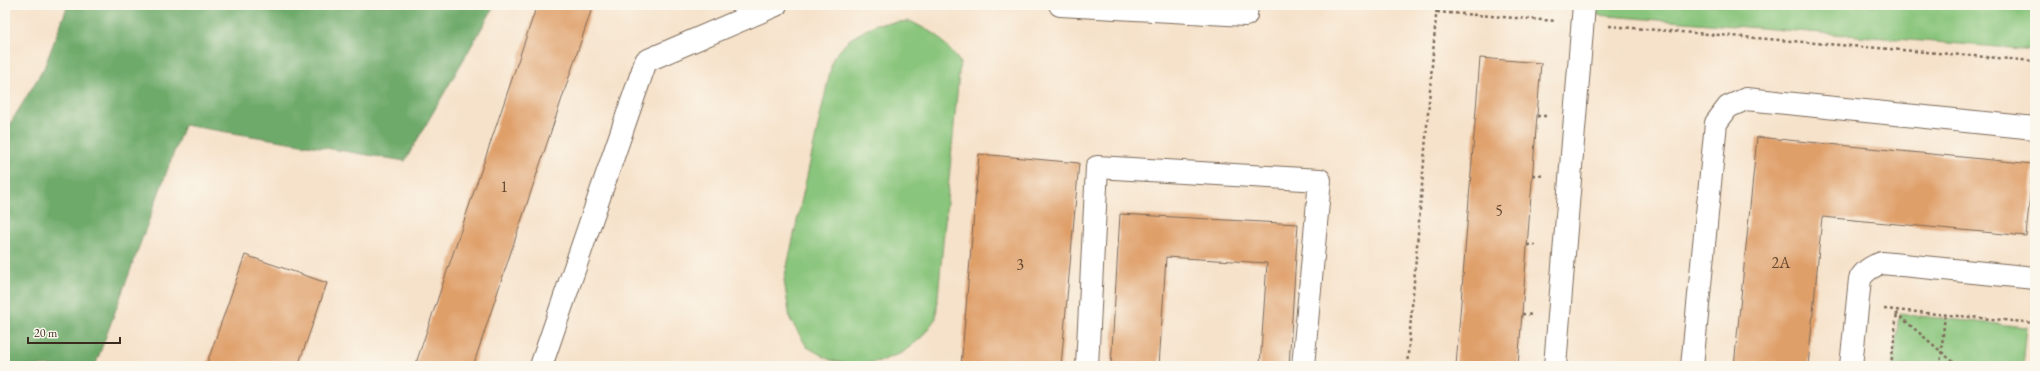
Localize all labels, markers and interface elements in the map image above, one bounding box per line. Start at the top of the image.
house number: 1 [500,176,508,197]
house number: 5 [1495,200,1503,221]
house number: 2А [1772,252,1791,273]
house number: 3 [1016,254,1024,275]
scale bar [28,319,120,345]
text: 20 m [34,325,58,341]

